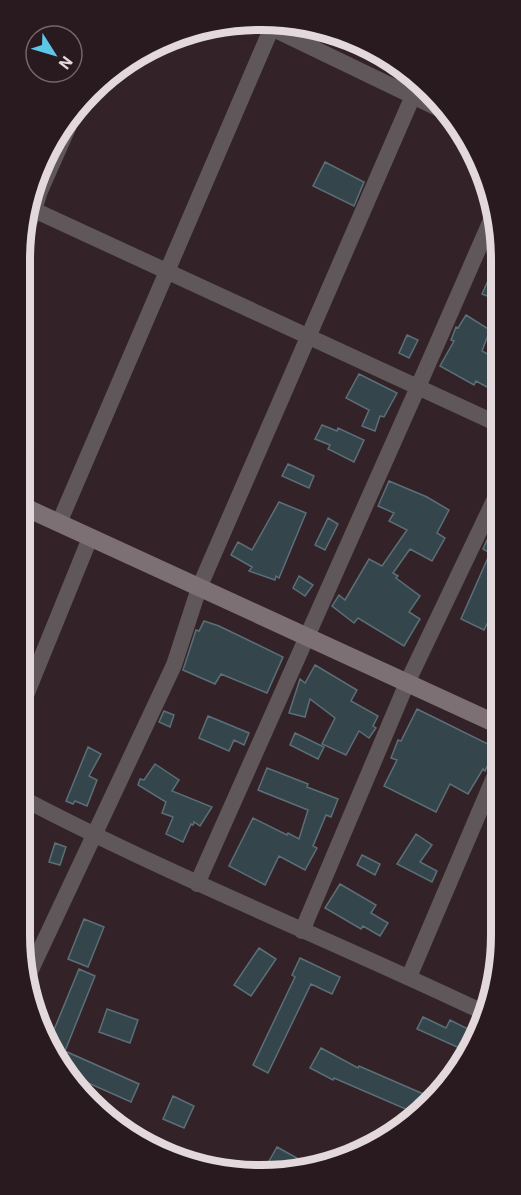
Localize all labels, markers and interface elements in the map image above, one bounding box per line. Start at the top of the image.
north arrow [24,24,84,84]
text: N [55,52,77,74]

